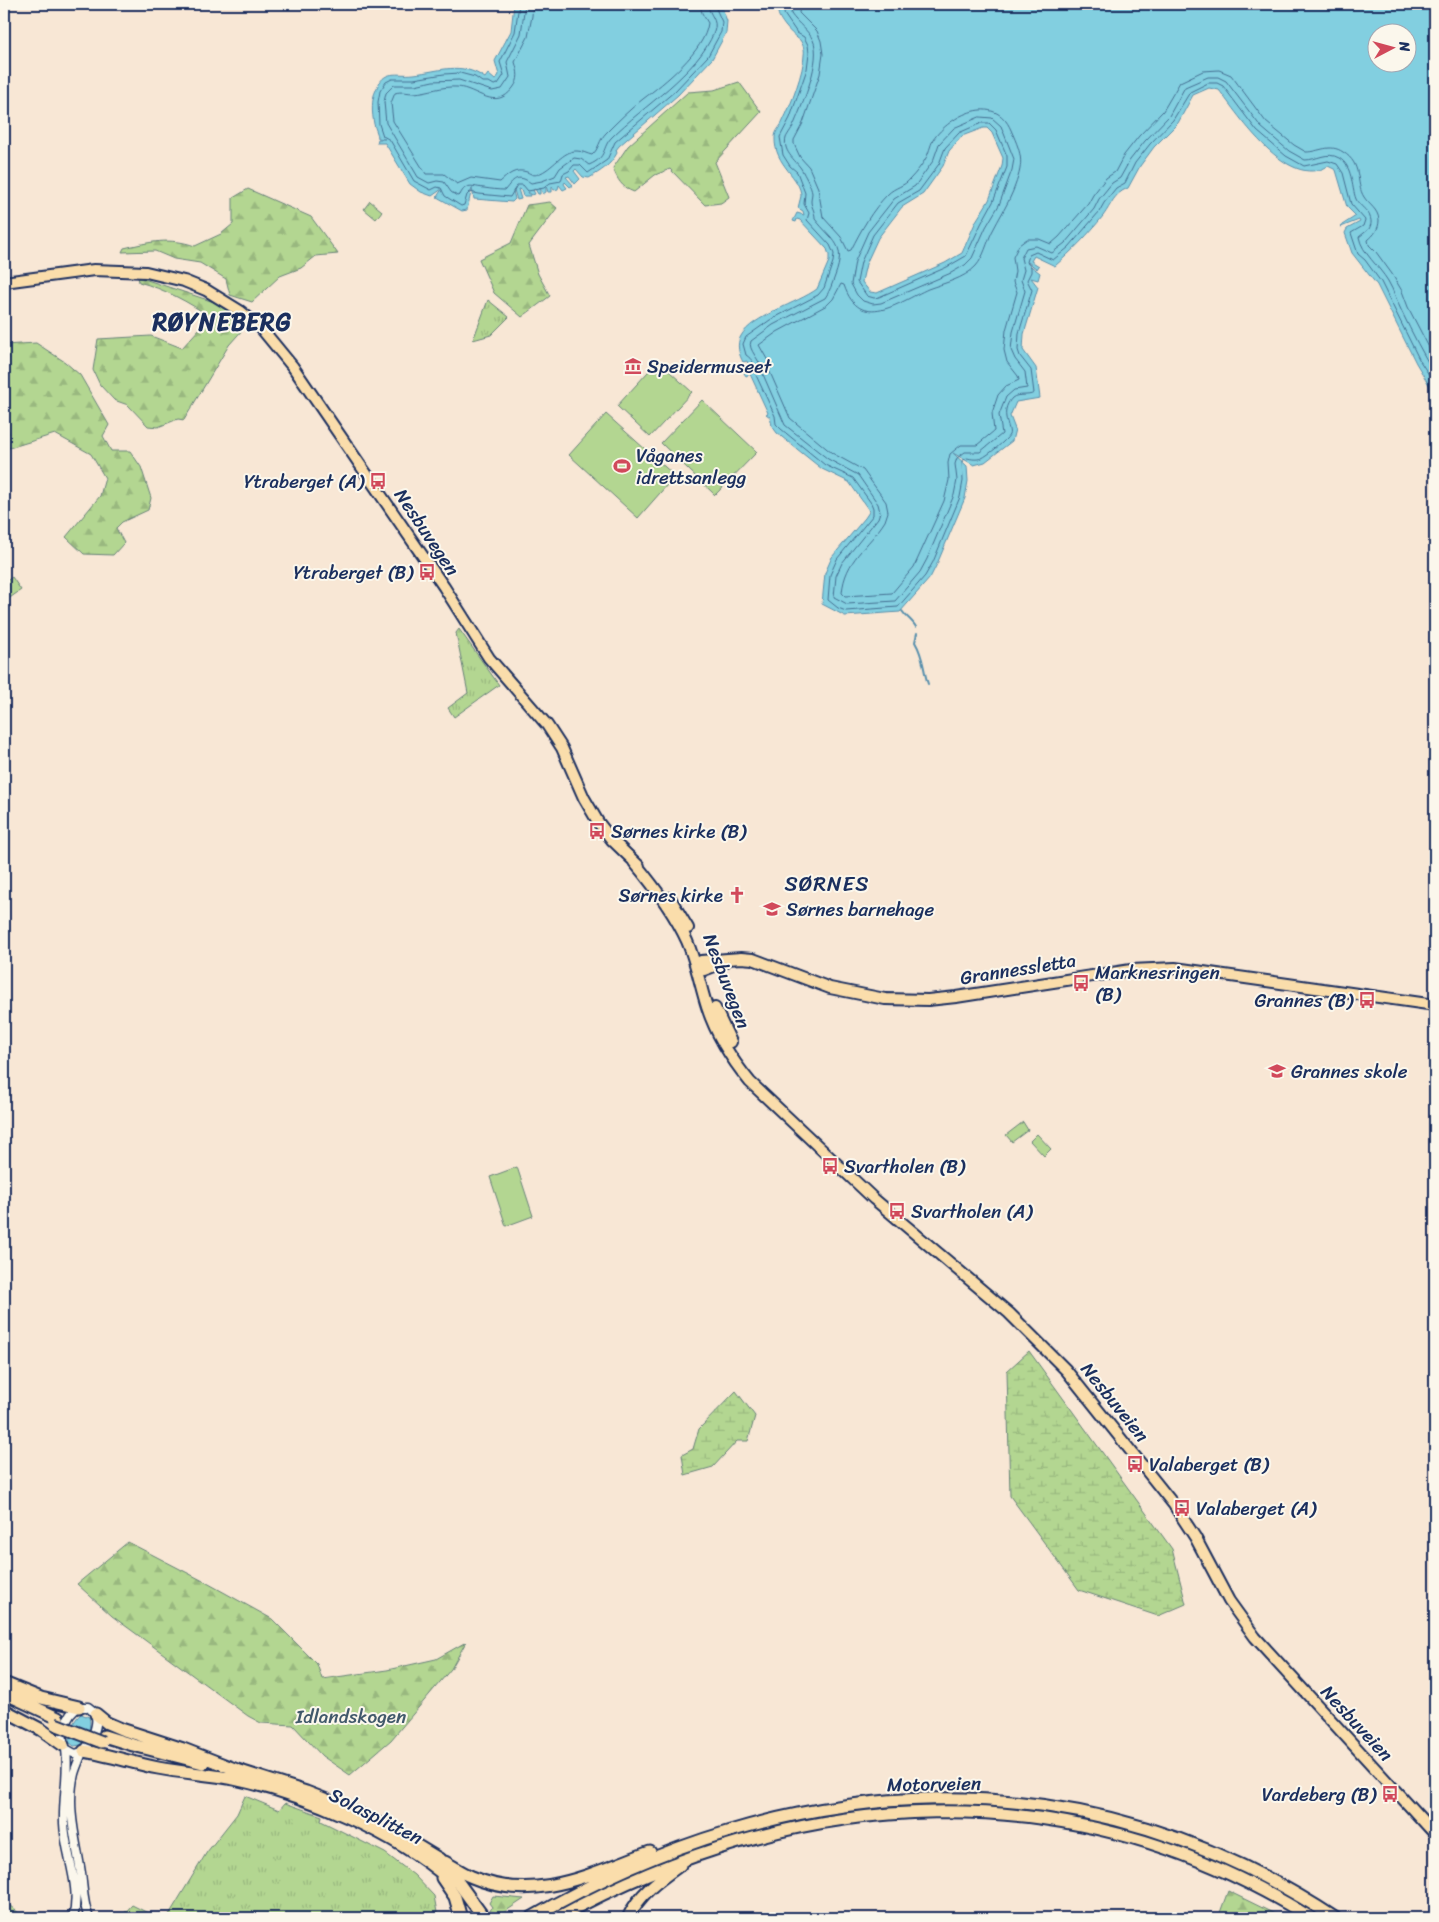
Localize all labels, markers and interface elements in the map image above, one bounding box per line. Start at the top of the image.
north arrow [1366,22,1416,72]
text: N [1391,40,1417,53]
district label: RØYNEBERG [151,301,292,343]
place label: Speidermuseet [647,350,772,383]
museum icon: Speidermuseet [623,356,643,376]
place label: Våganes idrettsanlegg [636,439,747,494]
sports icon: Våganes idrettsanlegg [612,456,632,476]
place label: Ytraberget (A) [244,465,365,498]
bus stop icon: Ytraberget (A) [368,471,388,491]
street label: Nesbuvegen [385,481,469,583]
place label: Ytraberget (B) [293,556,414,589]
bus stop icon: Ytraberget (B) [417,562,437,582]
place label: Sørnes kirke (B) [611,815,747,848]
bus stop icon: Sørnes kirke (B) [587,821,607,841]
district label: SØRNES [785,865,869,903]
place label: Sørnes kirke [619,879,723,912]
church icon: Sørnes kirke [727,885,747,905]
place label: Sørnes barnehage [786,893,934,926]
school or university icon: Sørnes barnehage [762,899,782,919]
street label: Nesbuvegen [694,929,760,1033]
street label: Grannessletta [958,943,1079,994]
place label: Marknesringen (B) [1095,956,1220,1011]
bus stop icon: Marknesringen (B) [1071,973,1091,993]
place label: Grannes (B) [1254,984,1354,1017]
bus stop icon: Grannes (B) [1357,990,1377,1010]
place label: Grannes skole [1291,1055,1408,1088]
school or university icon: Grannes skole [1267,1061,1287,1081]
place label: Svartholen (B) [844,1150,966,1183]
bus stop icon: Svartholen (B) [820,1156,840,1176]
place label: Svartholen (A) [911,1195,1033,1228]
bus stop icon: Svartholen (A) [887,1201,907,1221]
street label: Nesbuveien [1072,1355,1158,1449]
place label: Valaberget (B) [1149,1448,1270,1481]
bus stop icon: Valaberget (B) [1125,1454,1145,1474]
place label: Valaberget (A) [1196,1492,1317,1525]
bus stop icon: Valaberget (A) [1172,1498,1192,1518]
street label: Nesbuveien [1312,1677,1402,1769]
park label: Idlandskogen [295,1700,406,1733]
street label: Motorveien [887,1767,981,1801]
street label: Solasplitten [323,1778,429,1854]
place label: Vardeberg (B) [1262,1778,1377,1811]
bus stop icon: Vardeberg (B) [1380,1784,1400,1804]

